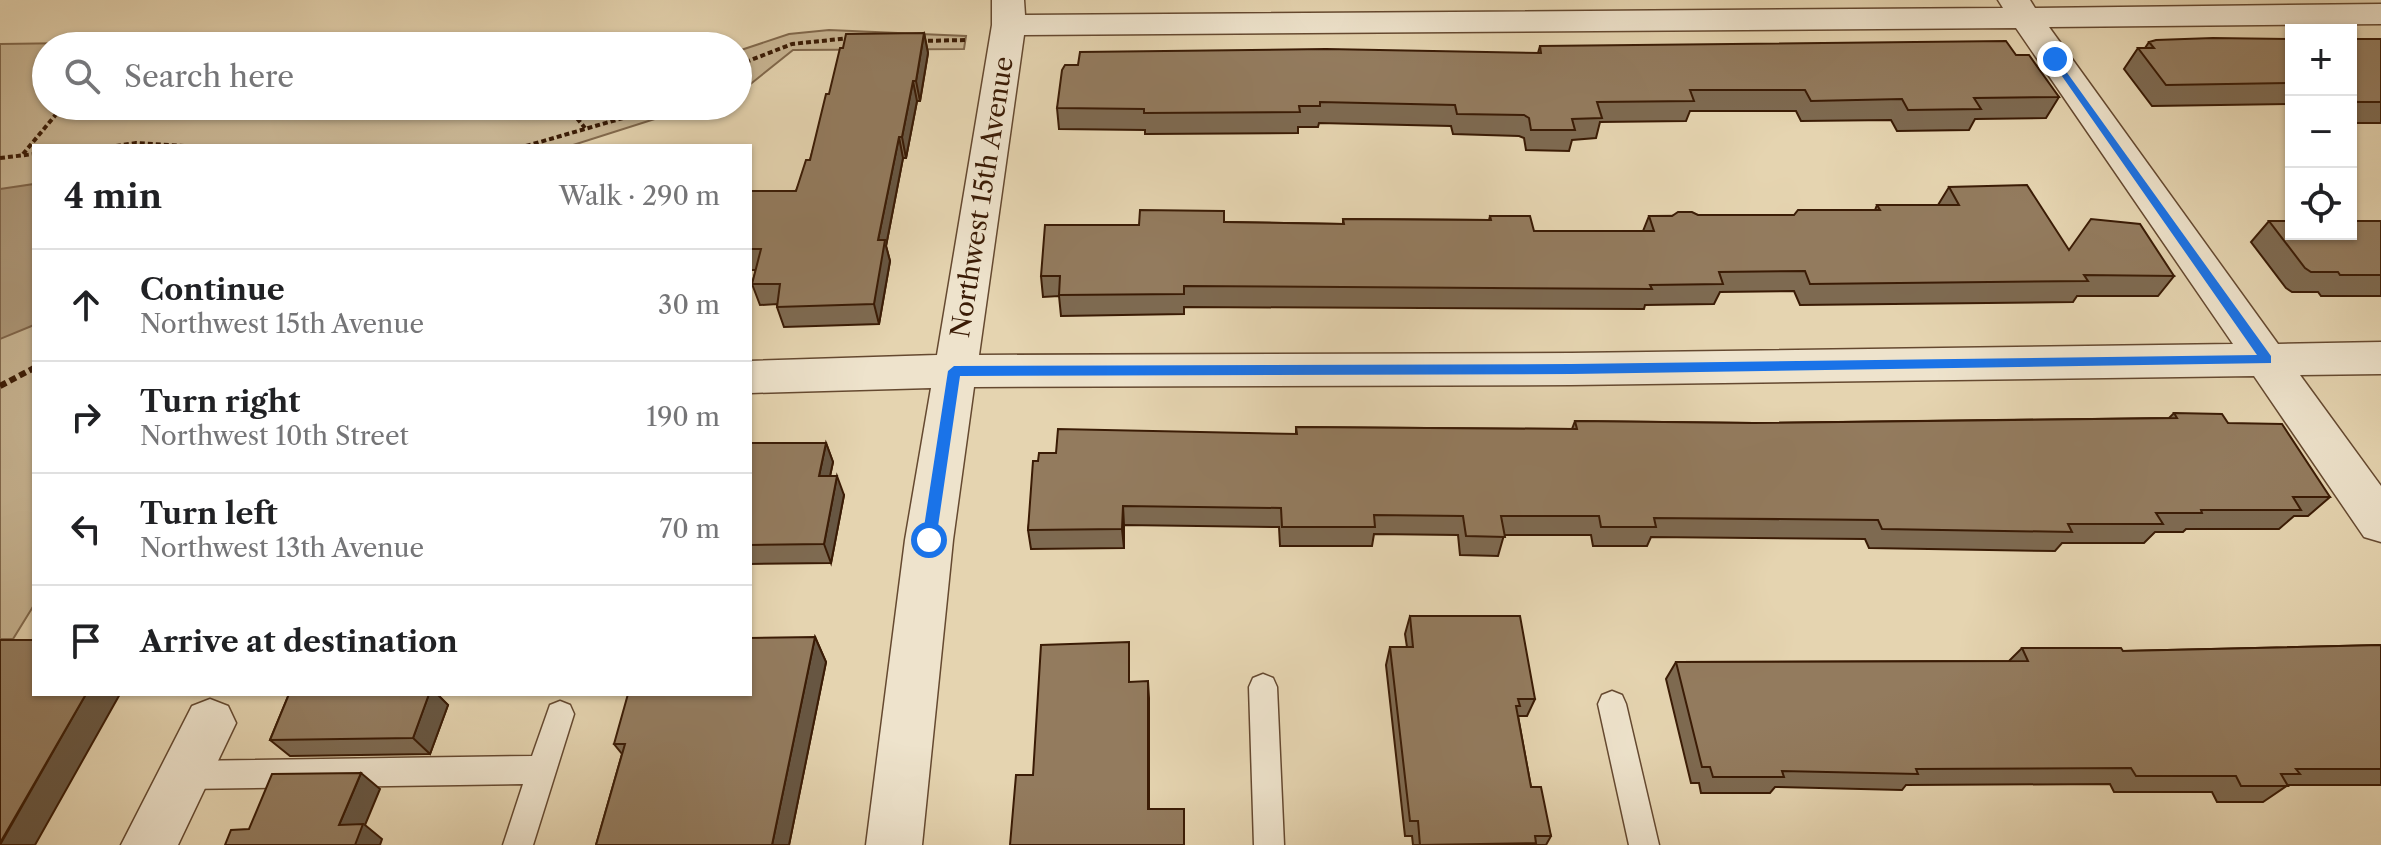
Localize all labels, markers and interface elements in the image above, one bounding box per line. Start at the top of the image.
map controls [2285,24,2357,240]
button: + [2285,24,2357,96]
search box [32,32,752,120]
route end [2037,41,2073,77]
icon: search [60,54,104,98]
street label: Northwest 15th Avenue [944,54,1020,340]
text: Search here [124,58,294,95]
button: − [2285,96,2357,168]
button: locate [2285,168,2357,240]
text: 4 min [64,175,162,217]
text: Walk · 290 m [559,180,720,212]
text: Continue [140,271,285,308]
icon: ahead [64,283,108,327]
text: 30 m [658,289,720,321]
text: Northwest 15th Avenue [140,308,424,340]
text: Turn right [140,383,300,420]
icon: right [64,395,108,439]
text: 190 m [646,401,720,433]
text: Northwest 10th Street [140,420,409,452]
text: Turn left [140,495,277,532]
icon: left [64,507,108,551]
text: 70 m [660,513,720,545]
route start [911,522,947,558]
text: Northwest 13th Avenue [140,532,424,564]
icon: arrive [64,619,108,663]
text: Arrive at destination [140,623,458,660]

